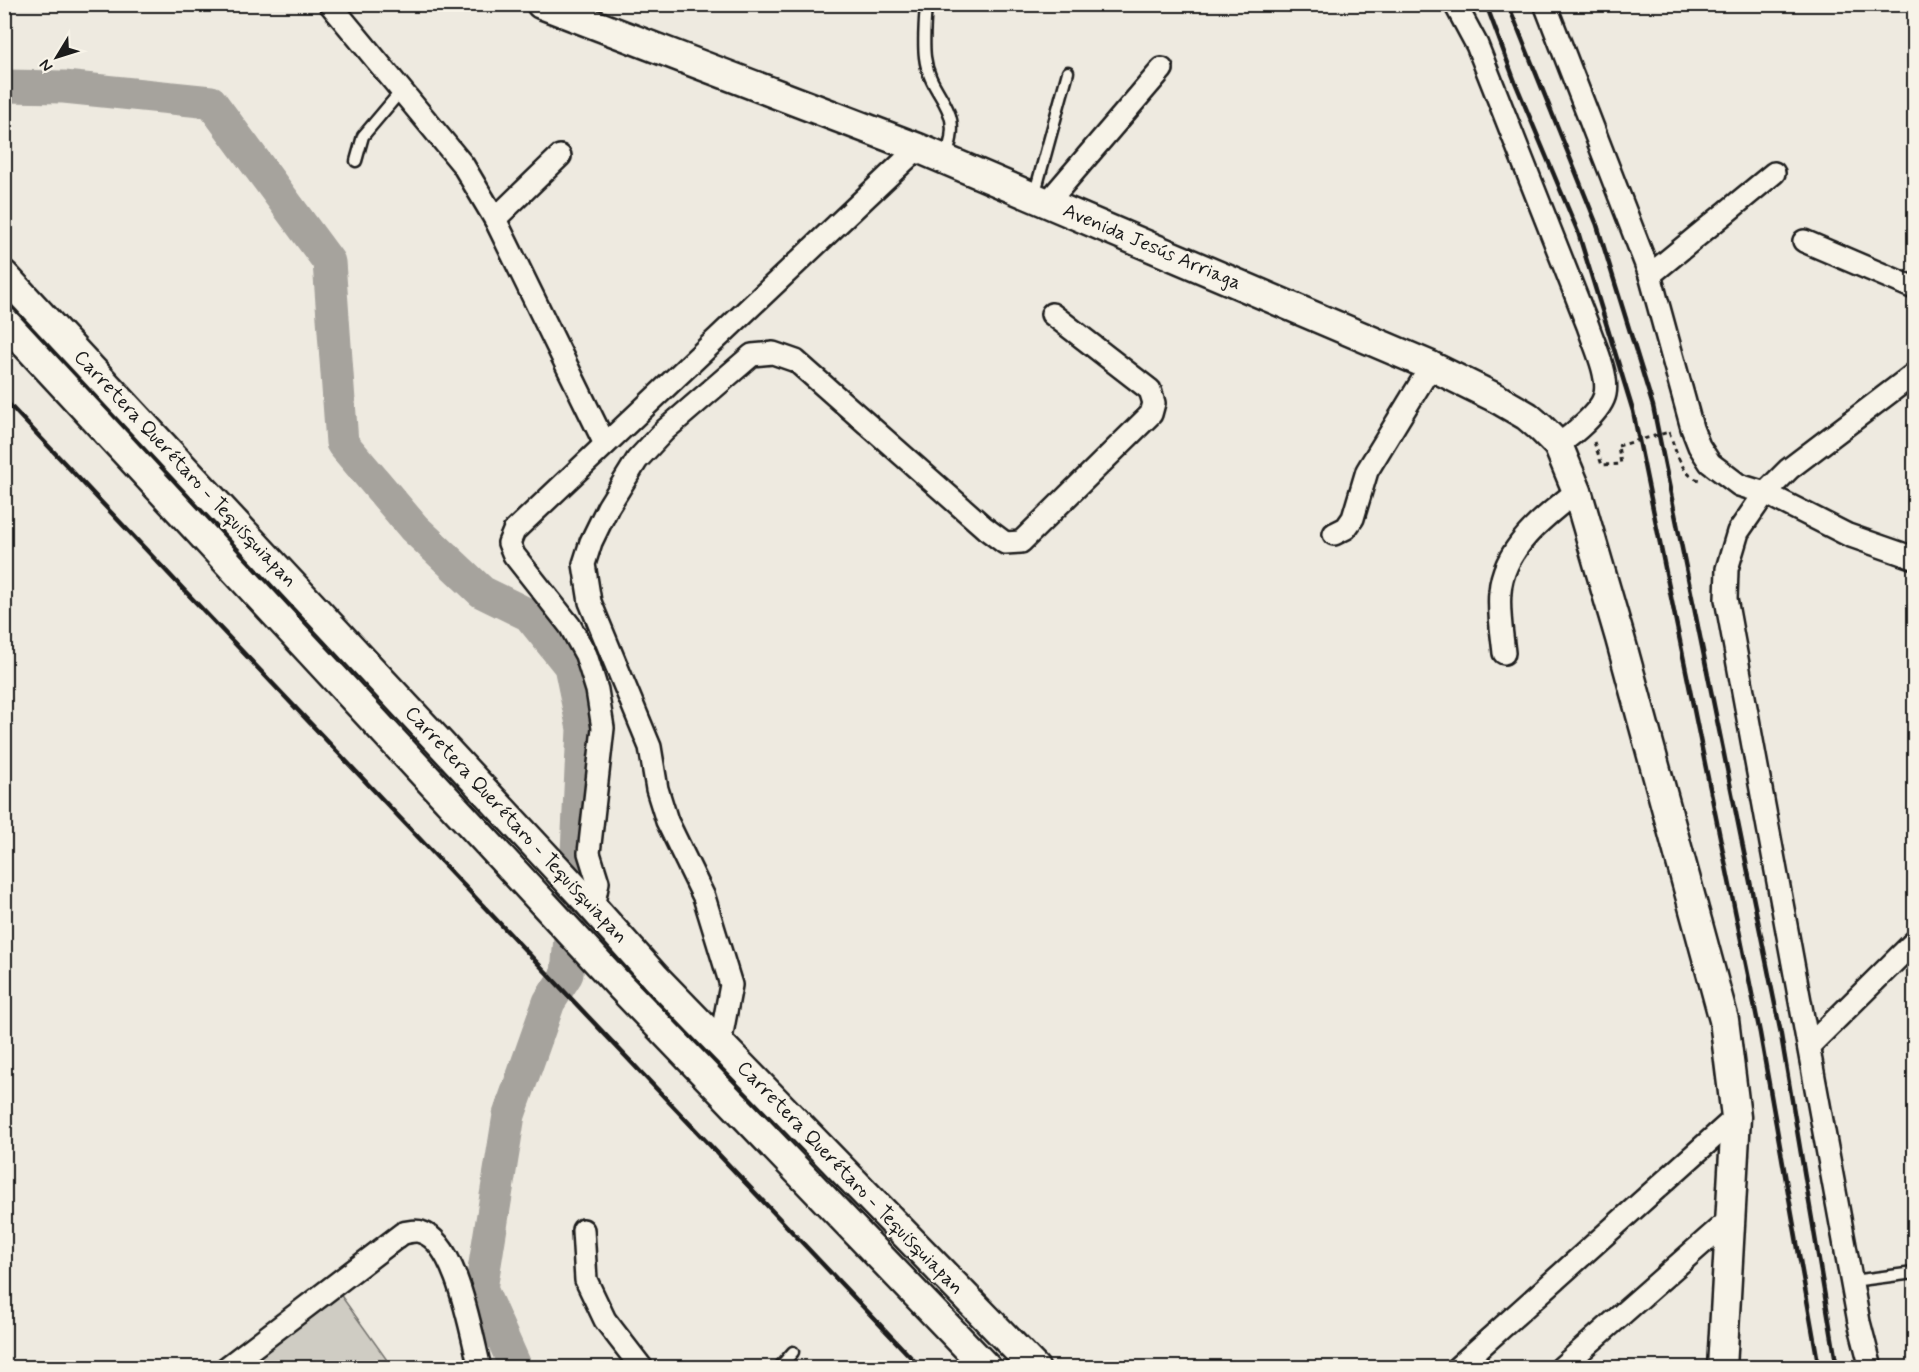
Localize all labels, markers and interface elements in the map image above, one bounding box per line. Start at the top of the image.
north arrow [27,27,87,87]
text: N [35,55,58,76]
street label: Avenida Jesús Arriaga [1059,197,1245,297]
street label: Carretera Querétaro - Tequisquiapan [67,344,303,594]
street label: Carretera Querétaro - Tequisquiapan [398,700,634,950]
street label: Carretera Querétaro - Tequisquiapan [731,1055,969,1301]

